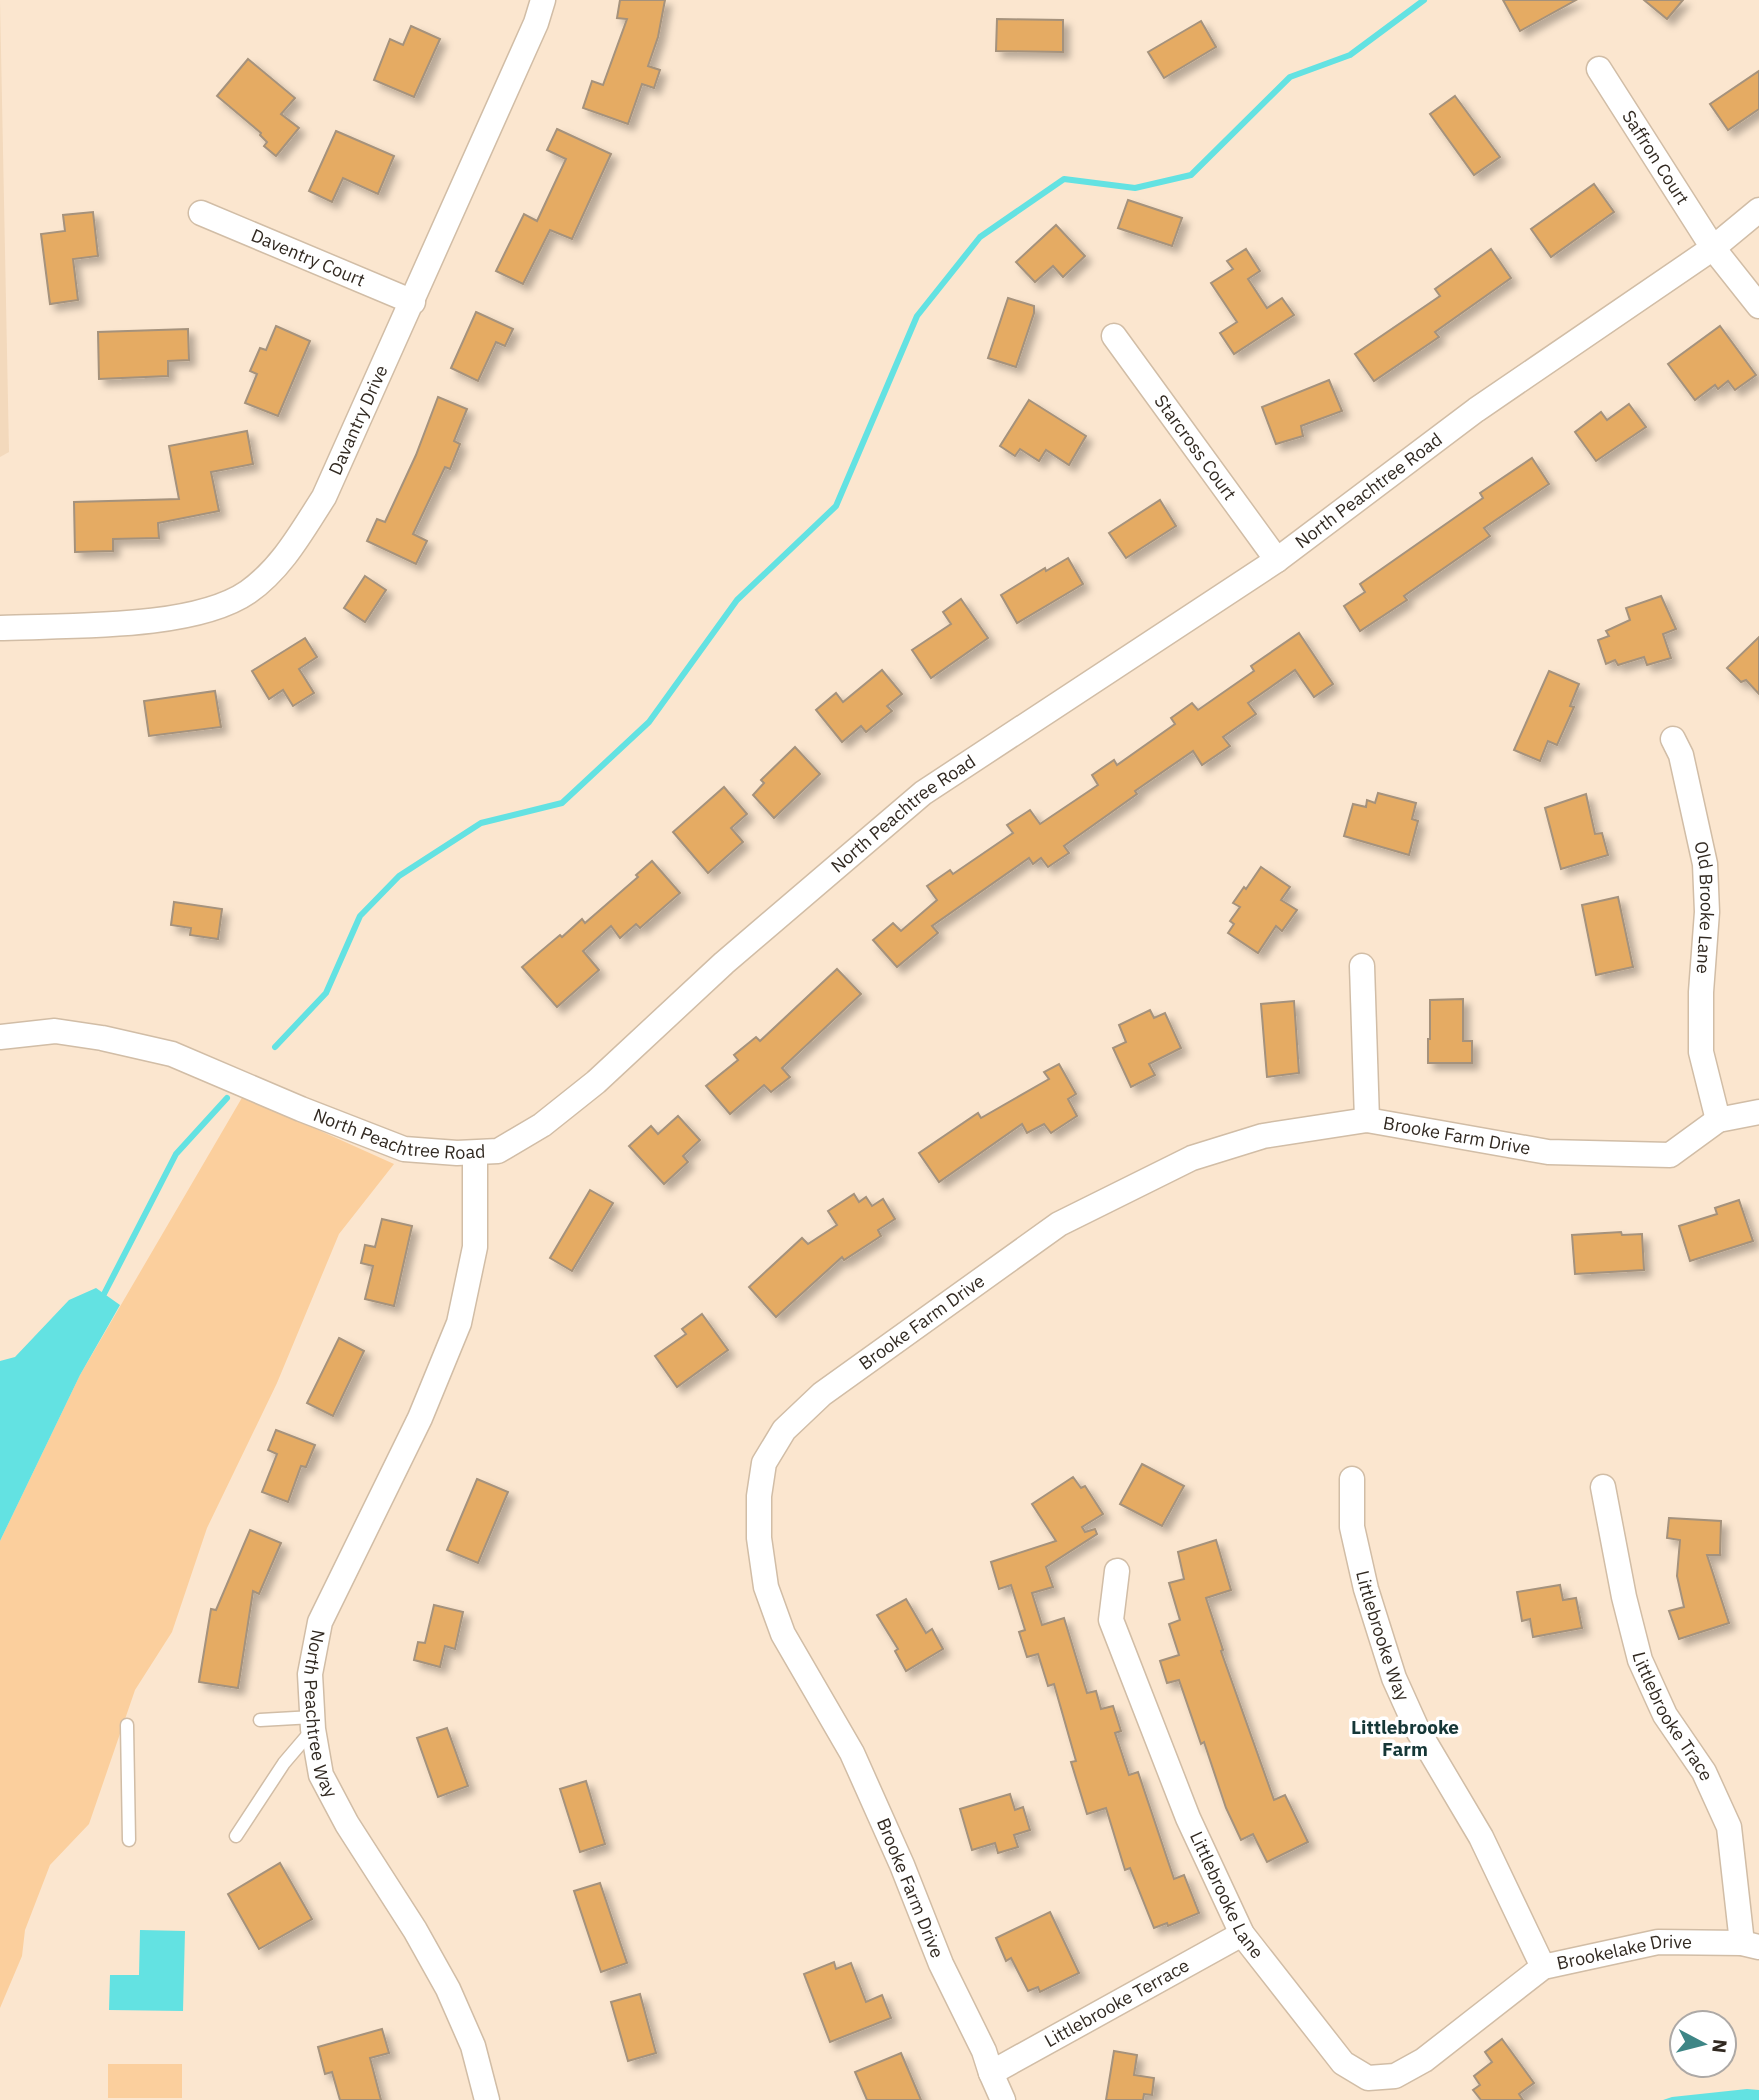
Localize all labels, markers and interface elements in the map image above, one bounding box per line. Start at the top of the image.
street label: Saffron Court [1617,106,1694,209]
street label: Daventry Court [248,223,369,292]
street label: Davantry Drive [323,361,393,479]
street label: Starcross Court [1150,390,1242,505]
street label: North Peachtree Road [1291,428,1447,553]
street label: North Peachtree Road [826,750,980,878]
street label: Old Brooke Lane [1689,839,1719,975]
street label: North Peachtree Road [310,1103,486,1164]
street label: Brooke Farm Drive [1381,1111,1532,1160]
street label: Brooke Farm Drive [854,1269,989,1375]
street label: Littlebrooke Way [1351,1568,1415,1704]
street label: North Peachtree Way [299,1628,343,1802]
street label: Littlebrooke Trace [1627,1649,1718,1784]
district label: Littlebrooke Farm [1351,1715,1459,1761]
street label: Brooke Farm Drive [872,1814,949,1961]
street label: Littlebrooke Lane [1185,1828,1269,1963]
street label: Brookelake Drive [1555,1929,1692,1975]
street label: Littlebrooke Terrace [1040,1953,1193,2052]
north arrow [1668,2009,1738,2079]
text: N [1707,2038,1733,2054]

